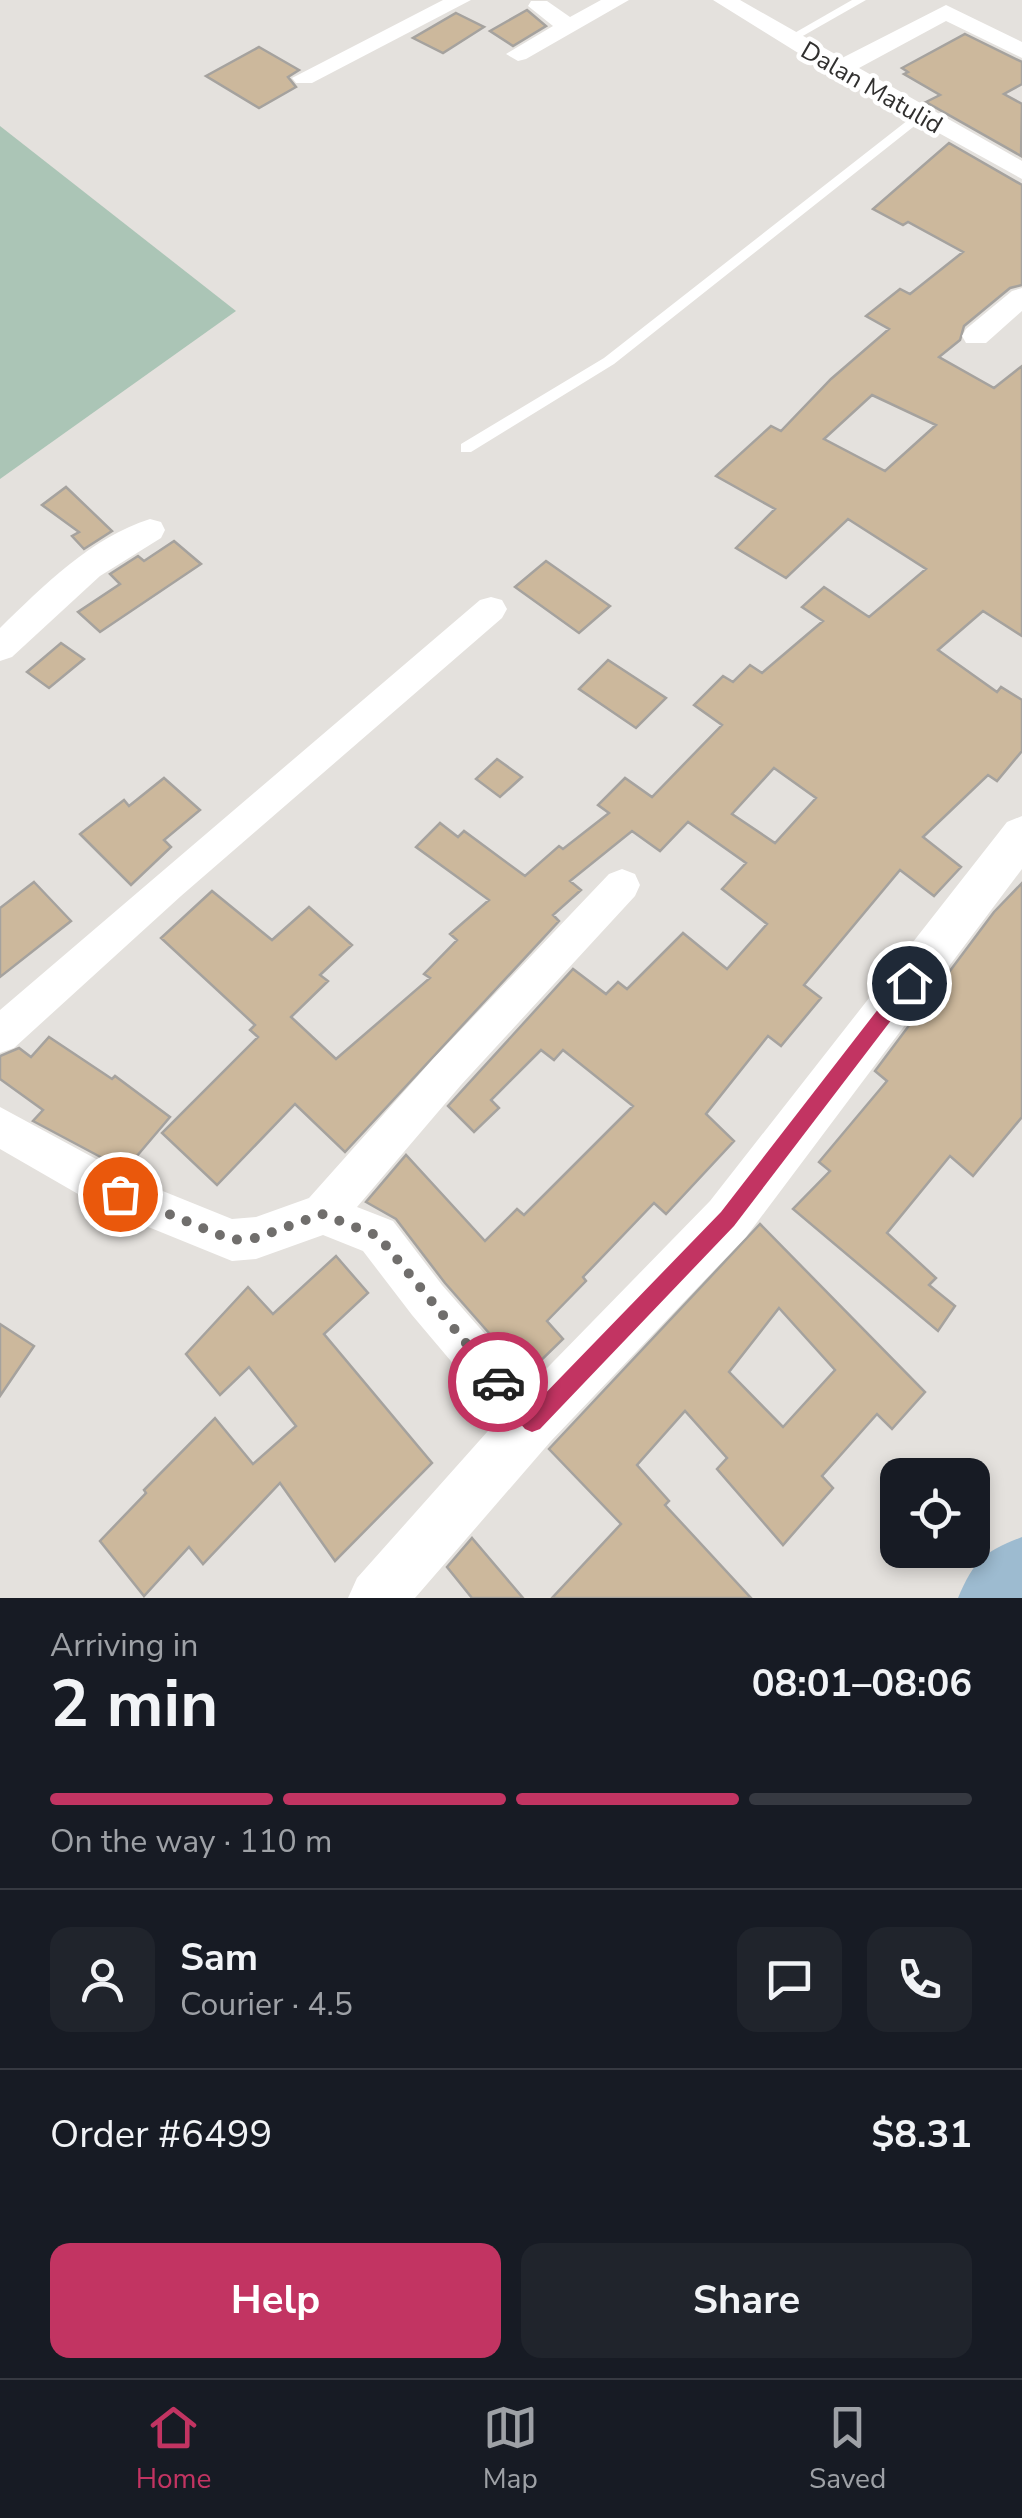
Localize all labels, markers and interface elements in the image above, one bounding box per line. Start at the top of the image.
street label: Dalan Matulid [794,34,949,142]
pin [867,941,952,1026]
icon: home [882,956,937,1011]
pin [78,1152,163,1237]
icon: bag [93,1167,148,1222]
courier [448,1332,548,1432]
icon: car [471,1355,526,1410]
map controls [880,1458,990,1568]
button: locate [880,1458,990,1568]
text: Arriving in [50,1624,198,1667]
text: 08:01–08:06 [752,1658,972,1709]
text: 2 min [50,1660,218,1749]
text: On the way · 110 m [50,1820,332,1863]
button: person [50,1927,155,2032]
button: chat [737,1927,842,2032]
button: phone [867,1927,972,2032]
text: Sam [180,1932,258,1983]
text: Courier · 4.5 [180,1983,353,2026]
text: Order #6499 [50,2109,272,2160]
text: $8.31 [871,2109,972,2160]
button: Help [50,2243,501,2358]
button: Share [521,2243,972,2358]
tab: Home [136,2400,211,2498]
tab: Map [483,2400,538,2498]
tab: Saved [809,2400,886,2498]

